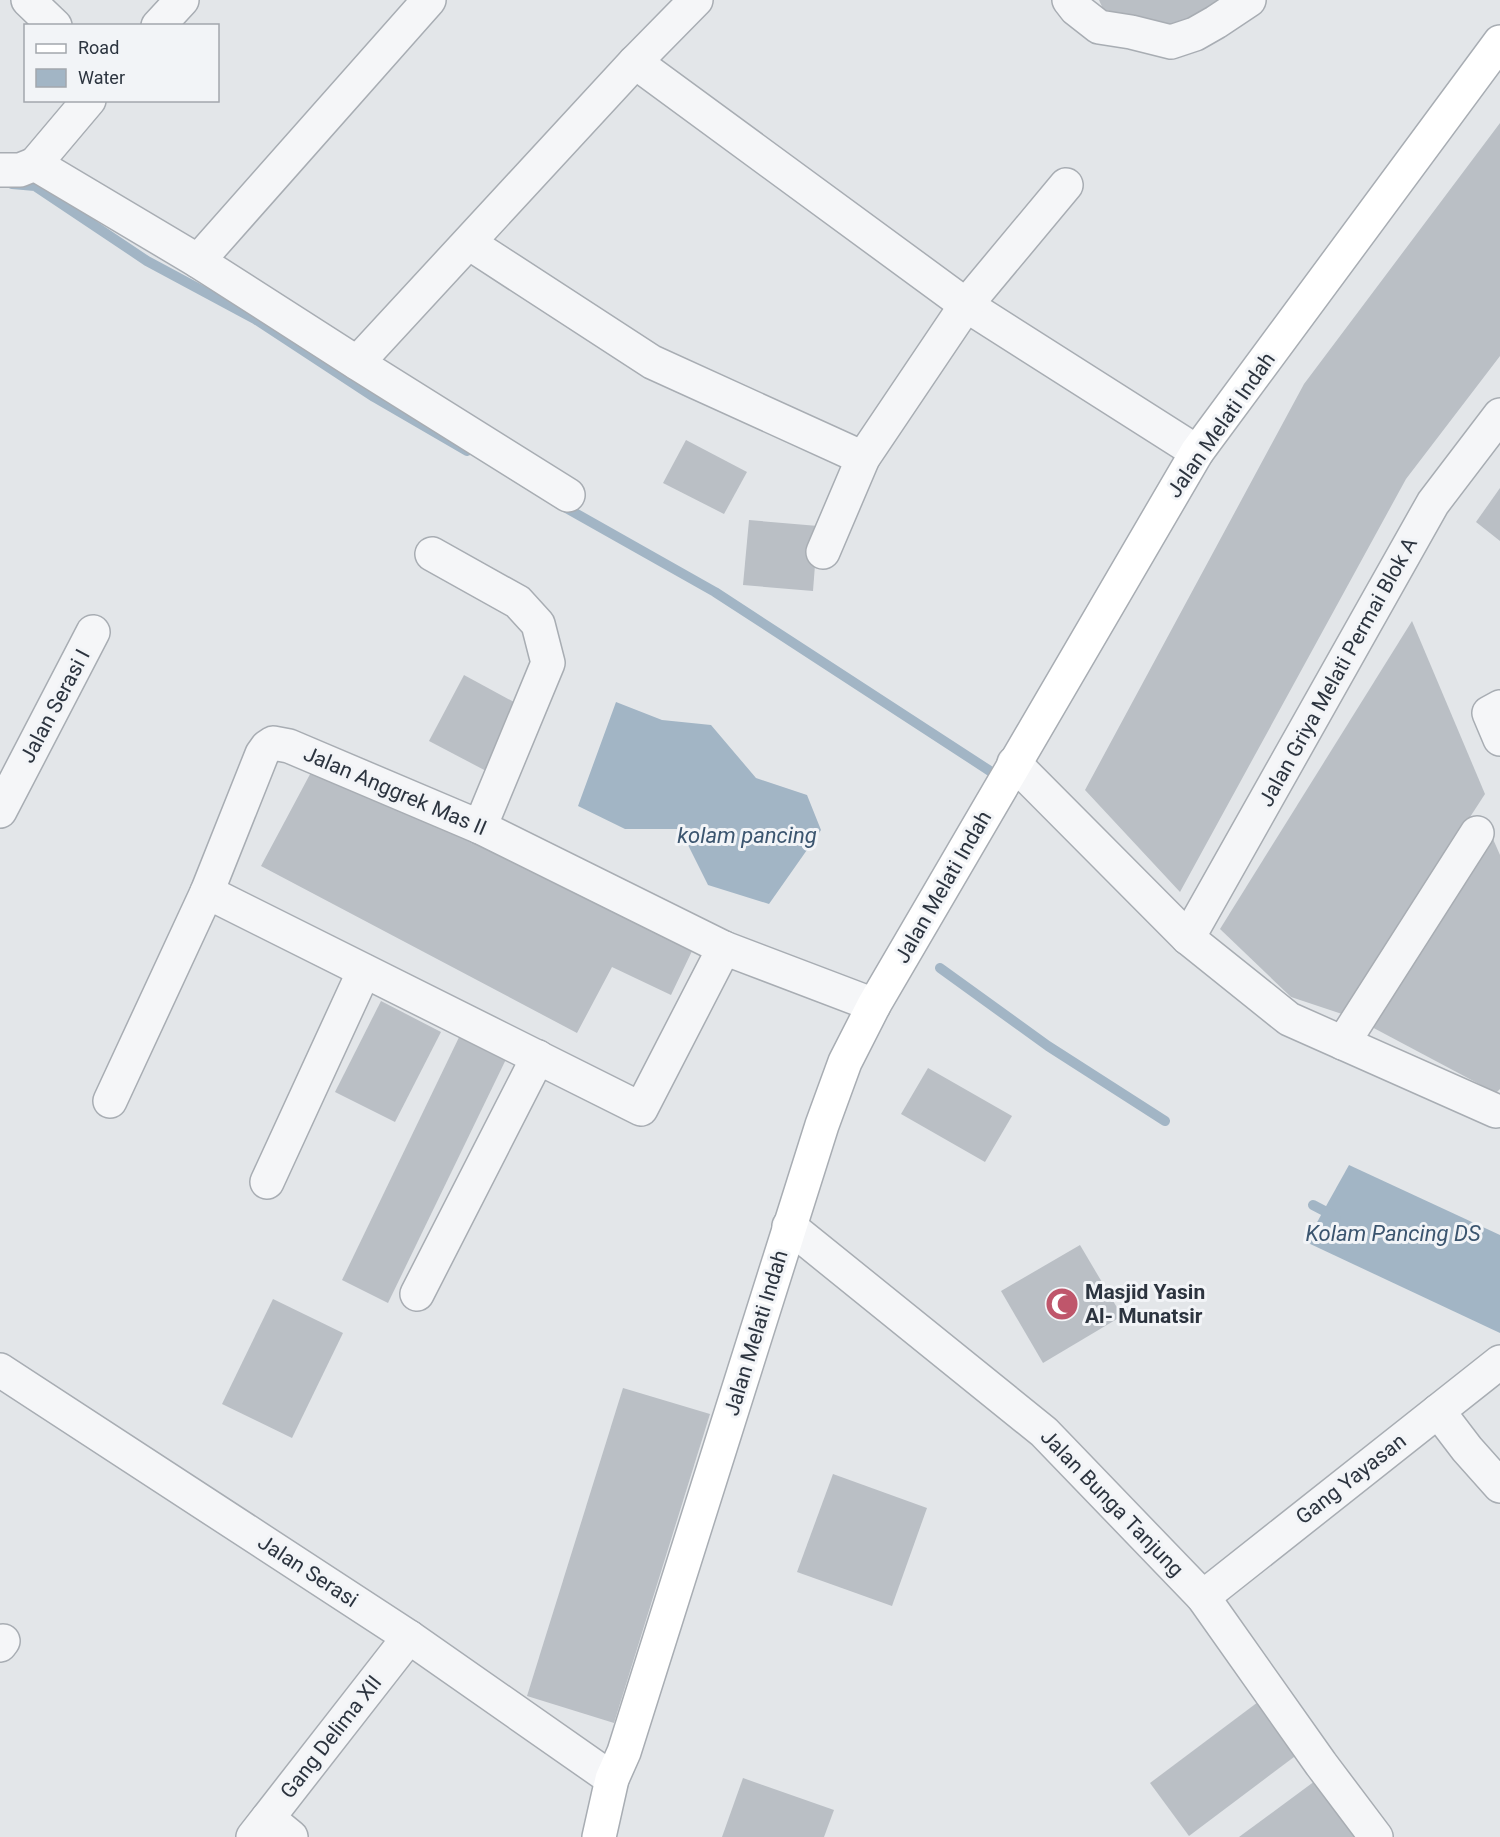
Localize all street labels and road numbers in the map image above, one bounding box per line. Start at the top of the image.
street label: Jalan Melati Indah [1162,348,1280,502]
street label: Jalan Griya Melati Permai Blok A [1254,533,1422,811]
street label: Jalan Serasi I [15,645,95,767]
street label: Jalan Anggrek Mas II [300,742,490,840]
street label: Jalan Melati Indah [890,807,996,967]
street label: Jalan Melati Indah [719,1247,793,1419]
street label: Jalan Bunga Tanjung [1036,1425,1188,1581]
street label: Gang Yayasan [1291,1429,1411,1529]
street label: Jalan Serasi [254,1530,362,1612]
street label: Gang Delima XII [276,1671,386,1803]

